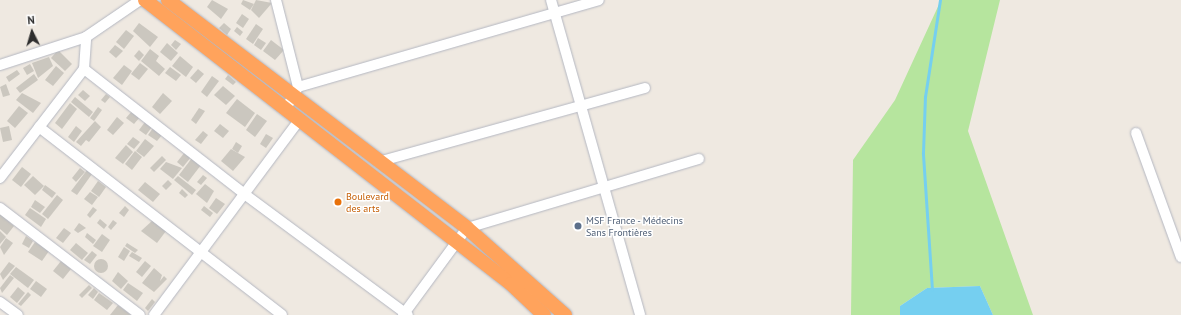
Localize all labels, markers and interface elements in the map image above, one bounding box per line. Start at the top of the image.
north arrow [12,12,52,52]
text: N [27,13,35,27]
place label: Boulevard des arts [346,190,389,214]
marker: Boulevard des arts [333,197,343,207]
place label: MSF France - Médecins Sans Frontières [586,214,685,238]
marker: MSF France - Médecins Sans Frontières [573,221,583,231]

